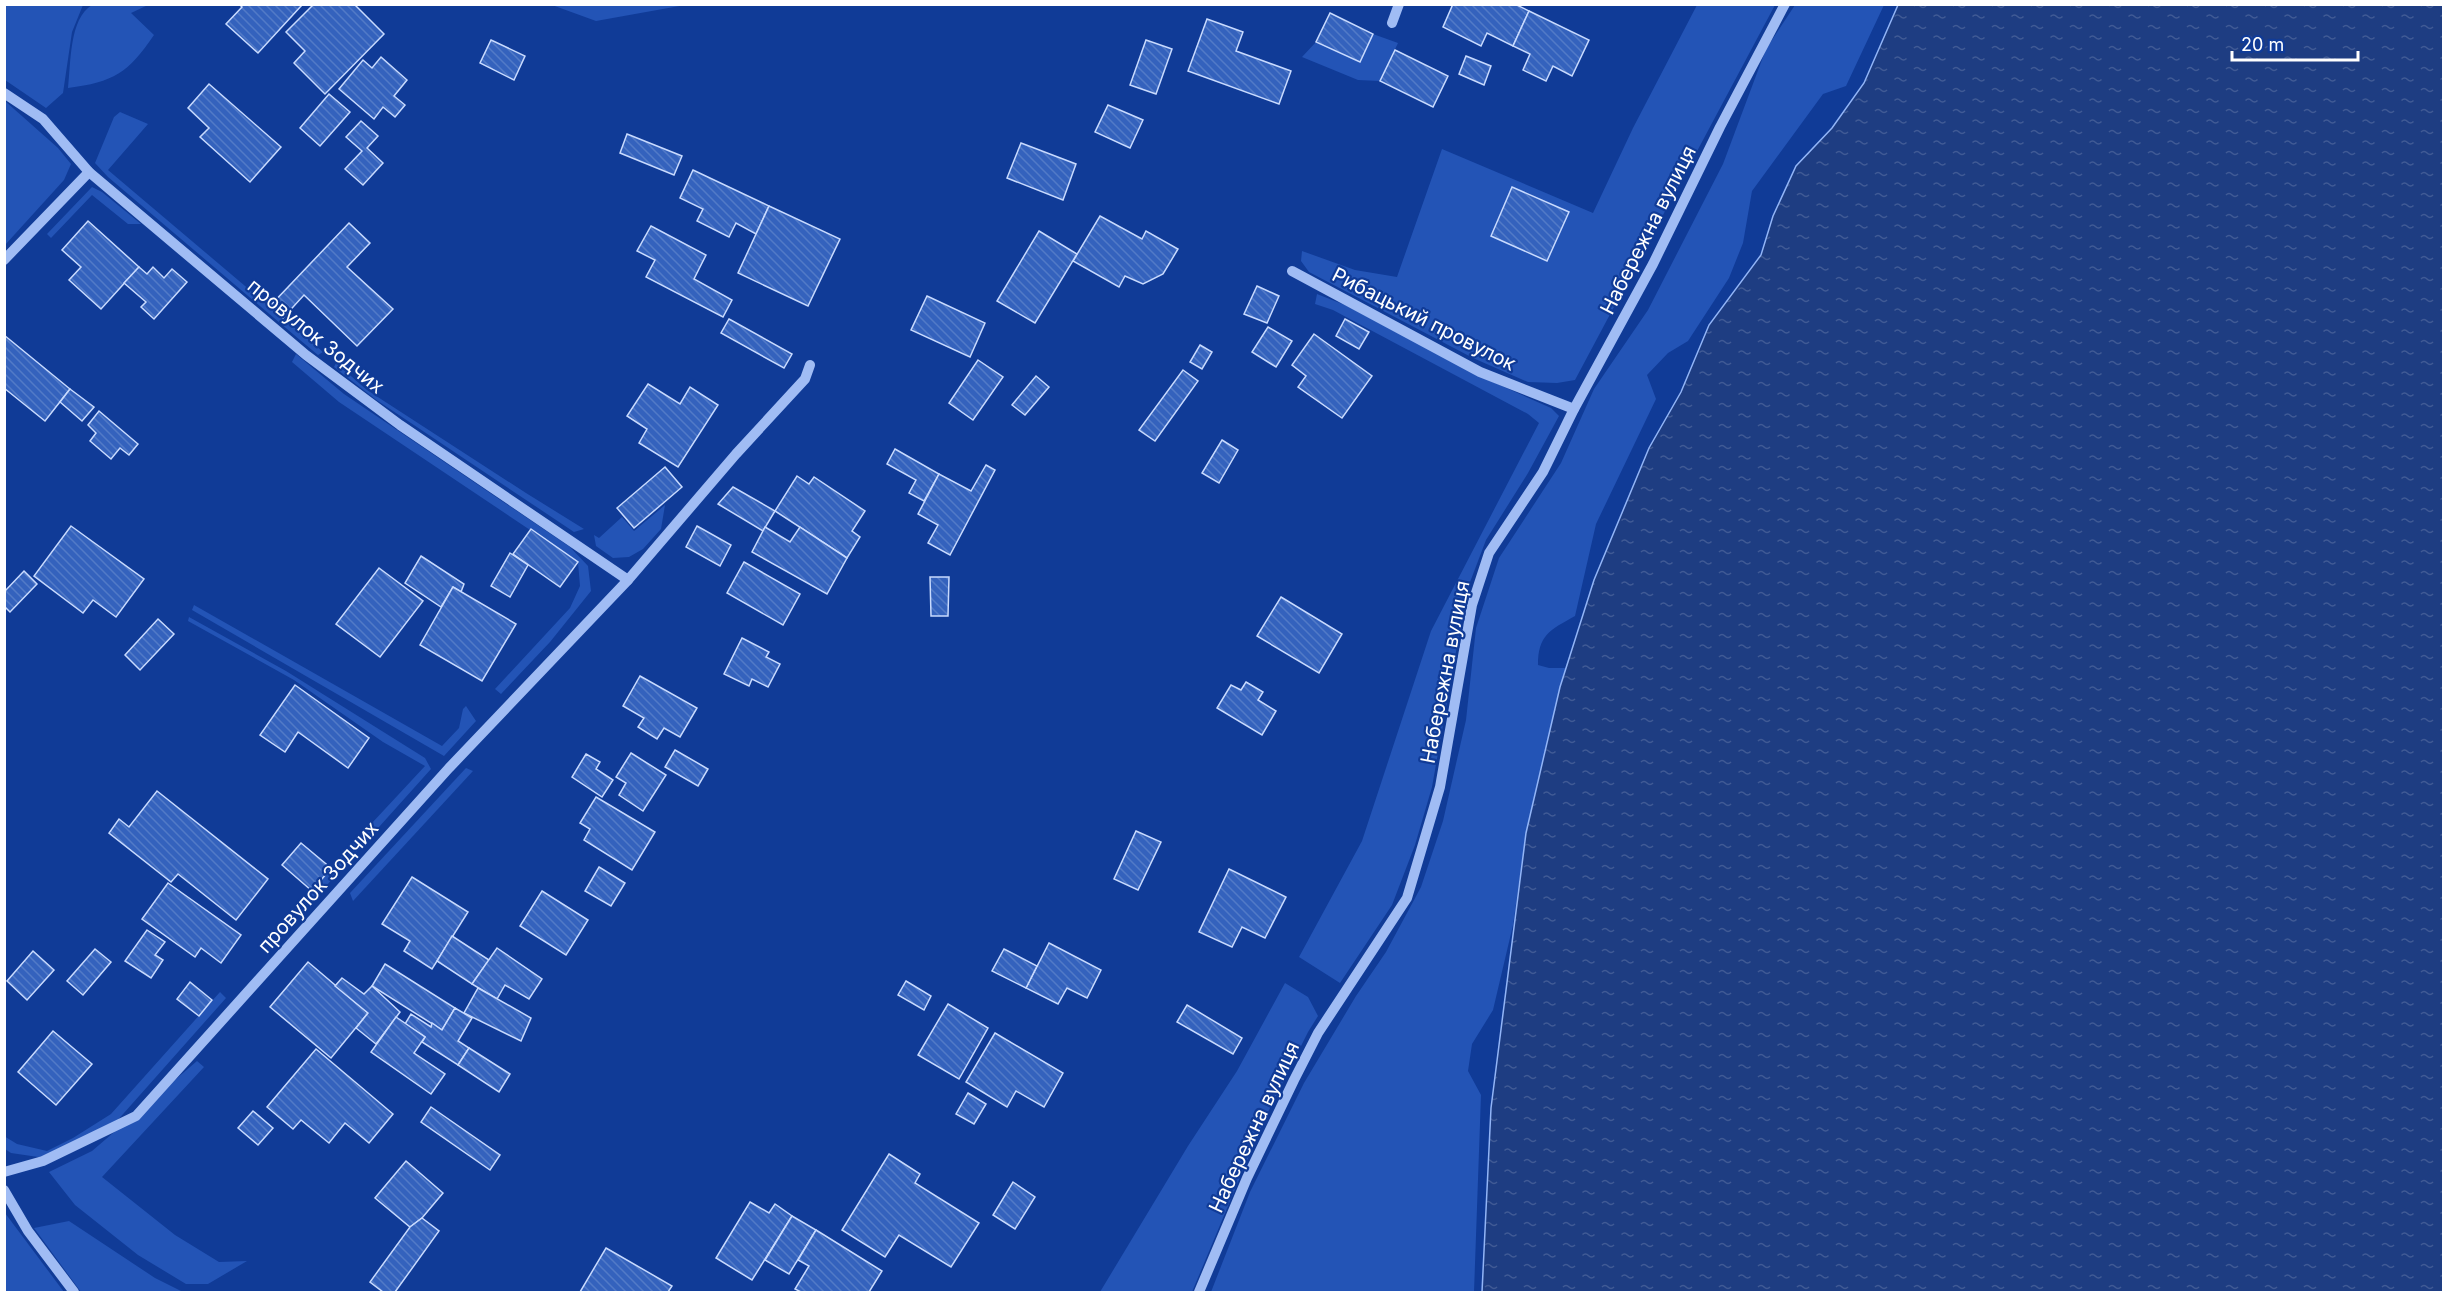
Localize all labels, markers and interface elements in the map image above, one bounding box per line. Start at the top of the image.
scale bar [2232,24,2358,62]
text: 20 m [2241,34,2284,55]
street label: Набережна вулиця [1595,142,1701,318]
street label: Рибацький провулок [1328,262,1520,376]
street label: провулок Зодчих [243,274,389,398]
street label: Набережна вулиця [1415,578,1475,766]
street label: провулок Зодчих [253,816,383,958]
street label: Набережна вулиця [1204,1038,1304,1216]

